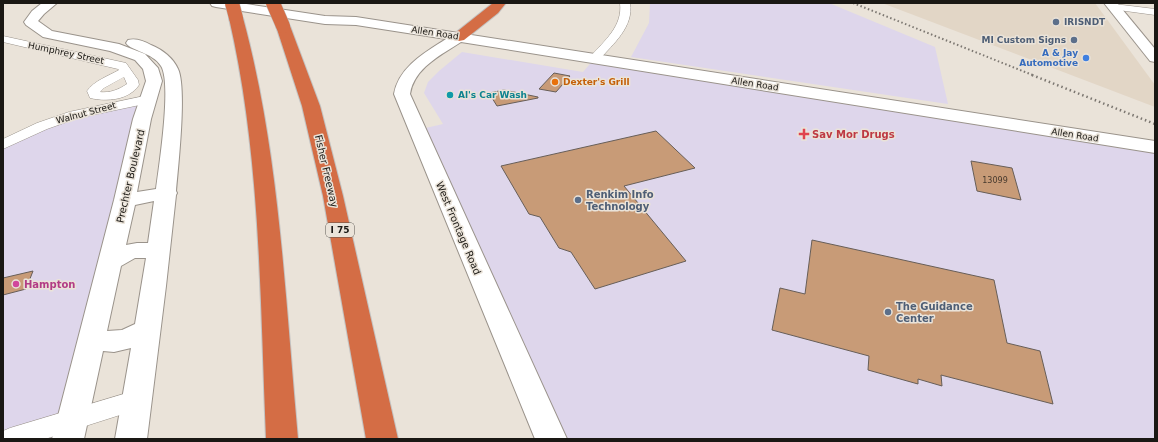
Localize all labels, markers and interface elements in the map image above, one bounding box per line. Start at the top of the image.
marker: IRISNDT [1051,17,1061,27]
place label: IRISNDT [1064,17,1106,27]
street label: Allen Road [411,24,459,42]
place label: MI Custom Signs [981,35,1066,45]
marker: MI Custom Signs [1069,35,1079,45]
street label: Humphrey Street [27,40,105,66]
place label: A & Jay Automotive [1019,48,1078,68]
marker: A & Jay Automotive [1081,53,1091,63]
street label: Allen Road [731,75,779,93]
marker: Dexter's Grill [550,77,560,87]
place label: Dexter's Grill [563,77,630,87]
marker: Al's Car Wash [445,90,455,100]
place label: Al's Car Wash [458,90,527,100]
street label: Walnut Street [55,100,117,126]
street label: Allen Road [1051,126,1099,144]
street label: Prechter Boulevard [114,128,147,224]
marker: Sav Mor Drugs [799,129,809,139]
place label: Sav Mor Drugs [812,129,895,140]
street label: Fisher Freeway [313,134,340,209]
house number: 13099 [982,176,1008,185]
street label: West Frontage Road [434,180,483,276]
place label: Renkim Info Technology [586,189,654,212]
marker: Renkim Info Technology [573,195,583,205]
road number: I 75 [326,223,354,237]
marker: Hampton [11,279,21,289]
place label: Hampton [24,279,75,290]
place label: The Guidance Center [896,301,973,324]
marker: The Guidance Center [883,307,893,317]

